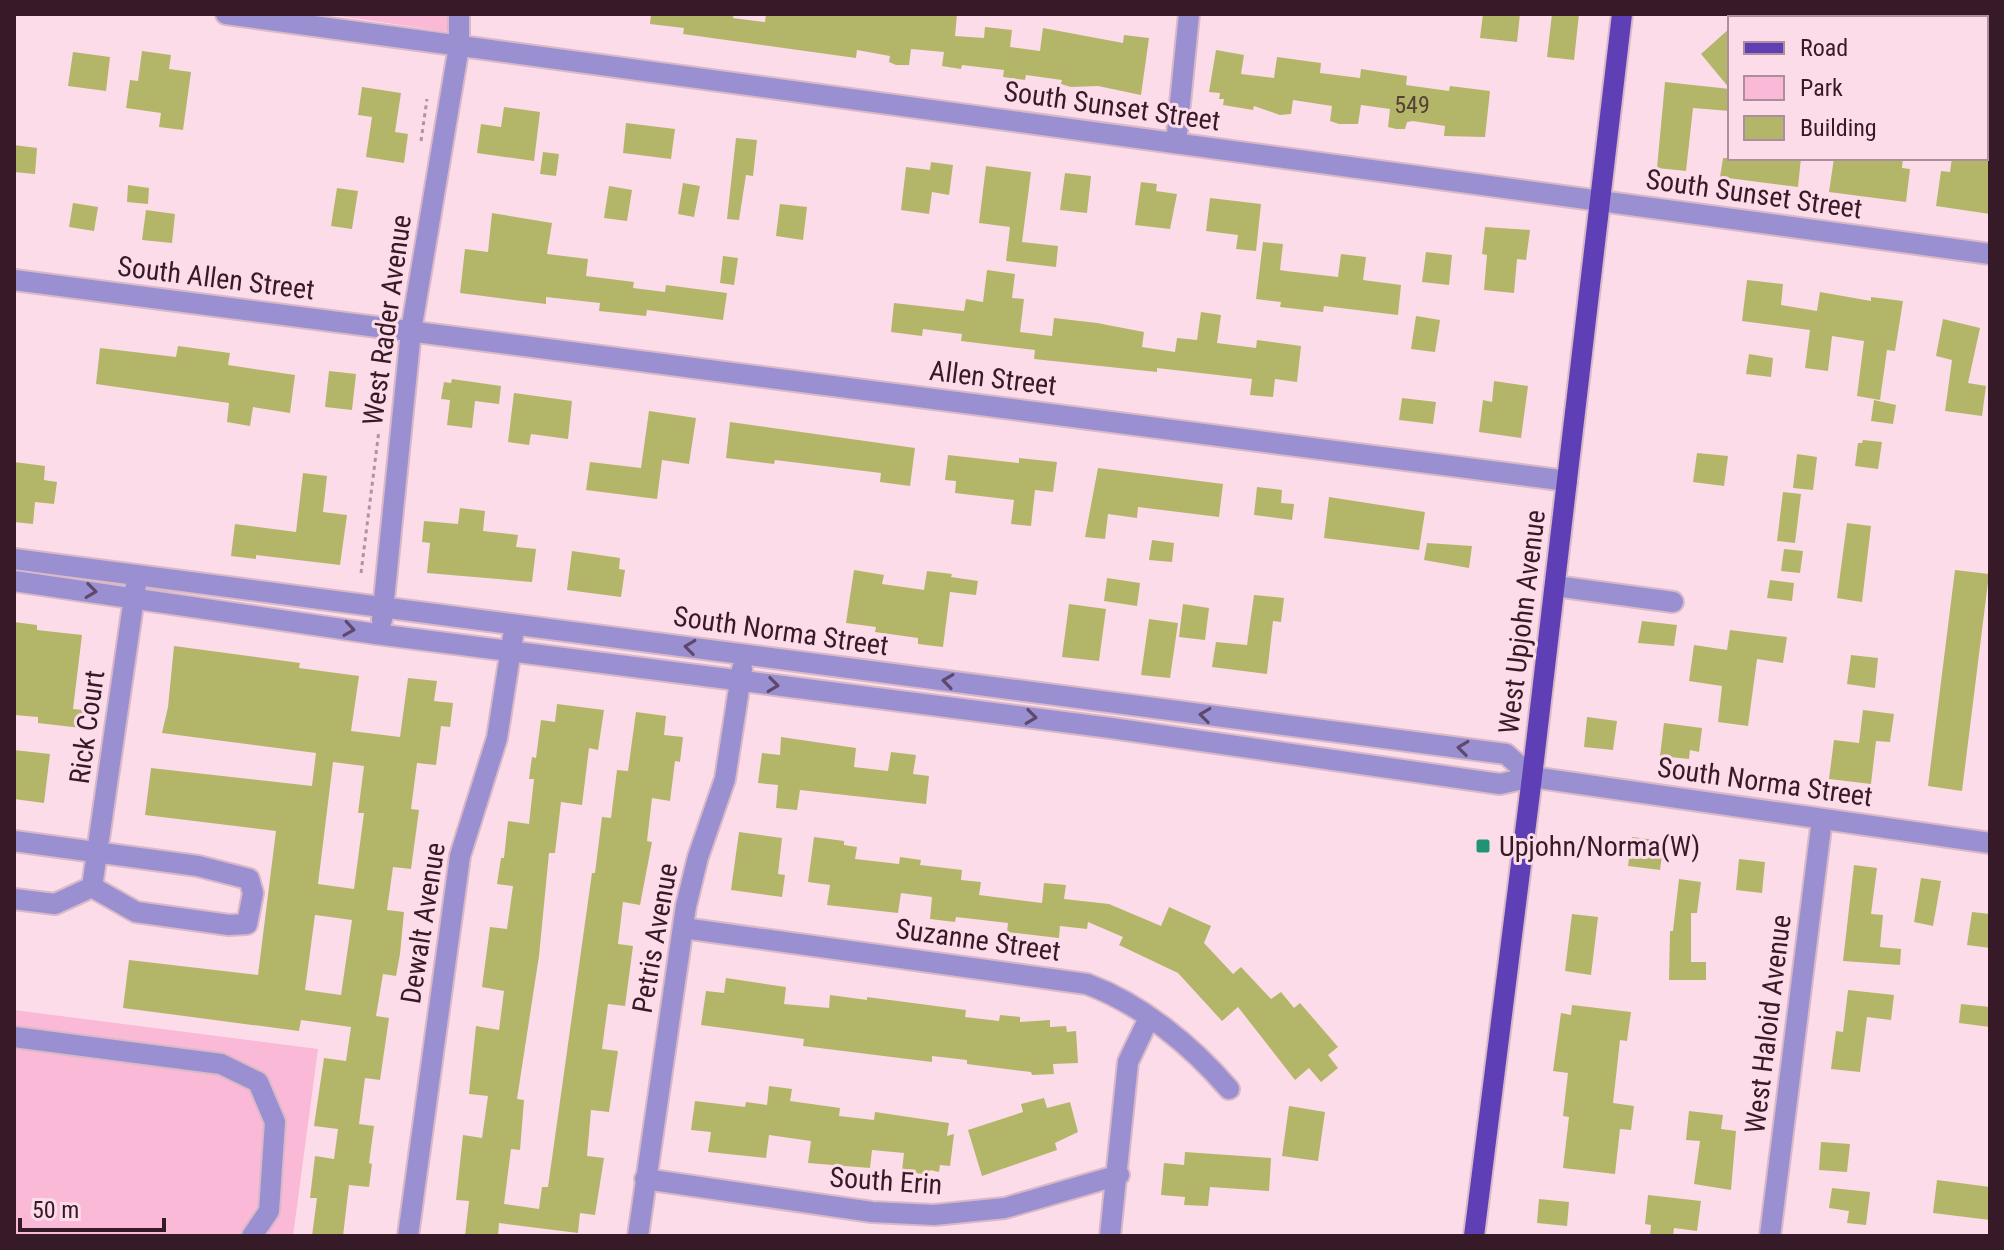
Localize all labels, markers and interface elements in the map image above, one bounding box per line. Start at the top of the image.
legend [1728,16,1988,160]
text: Road [1800,34,1848,62]
street label: South Sunset Street [1002,74,1222,138]
text: Park [1800,74,1843,102]
house number: 549 [1394,91,1430,119]
text: Building [1800,114,1877,142]
street label: South Sunset Street [1644,162,1864,226]
street label: West Rader Avenue [356,213,418,427]
street label: South Allen Street [116,250,316,306]
street label: Allen Street [928,354,1058,402]
street label: West Upjohn Avenue [1492,508,1552,736]
one-way arrow [85,583,98,600]
street label: South Norma Street [671,600,891,662]
one-way arrow [342,620,355,637]
one-way arrow [683,638,696,655]
street label: Rick Court [63,668,111,786]
one-way arrow [941,673,955,690]
one-way arrow [767,676,780,693]
one-way arrow [1199,707,1212,724]
one-way arrow [1025,709,1038,726]
one-way arrow [1456,740,1469,757]
street label: South Norma Street [1655,751,1875,813]
place label: Upjohn/Norma(W) [1499,830,1700,863]
marker: Upjohn/Norma(W) [1474,837,1492,855]
street label: Dewalt Avenue [394,840,452,1006]
street label: Petris Avenue [626,861,684,1015]
street label: Suzanne Street [893,912,1063,968]
street label: West Haloid Avenue [1738,913,1798,1135]
street label: South Erin [829,1161,943,1201]
scale bar [20,1182,164,1232]
text: 50 m [32,1196,79,1224]

